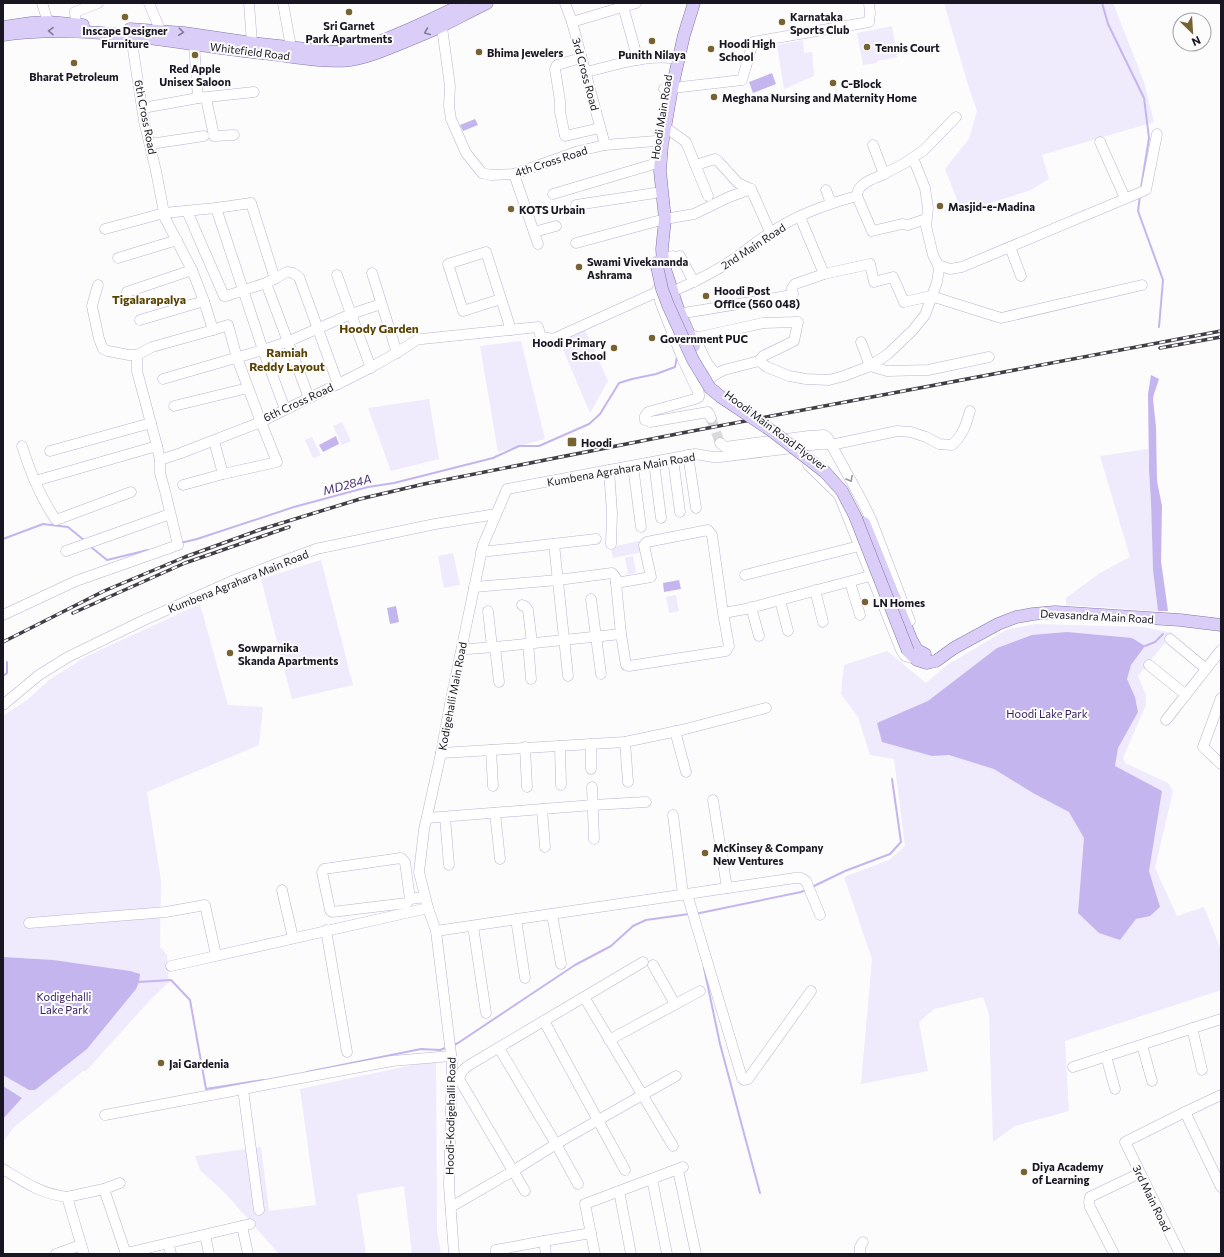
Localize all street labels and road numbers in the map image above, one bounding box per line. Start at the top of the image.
street label: 3rd Cross Road [570,36,602,112]
street label: Whitefield Road [209,40,291,62]
street label: Hoodi Main Road [648,74,674,160]
street label: 6th Cross Road [132,79,160,155]
street label: 4th Cross Road [513,143,589,179]
street label: 2nd Main Road [718,220,788,272]
street label: 6th Cross Road [261,380,335,424]
street label: Hoodi Main Road Flyover [722,387,830,473]
street label: Kumbena Agrahara Main Road [546,450,696,488]
street label: Kumbena Agrahara Main Road [166,547,310,615]
street label: Devasandra Main Road [1040,607,1154,625]
street label: Kodigehalli Main Road [435,641,469,751]
street label: Hoodi-Kodigehalli Road [442,1057,458,1175]
street label: 3rd Main Road [1130,1163,1174,1233]

